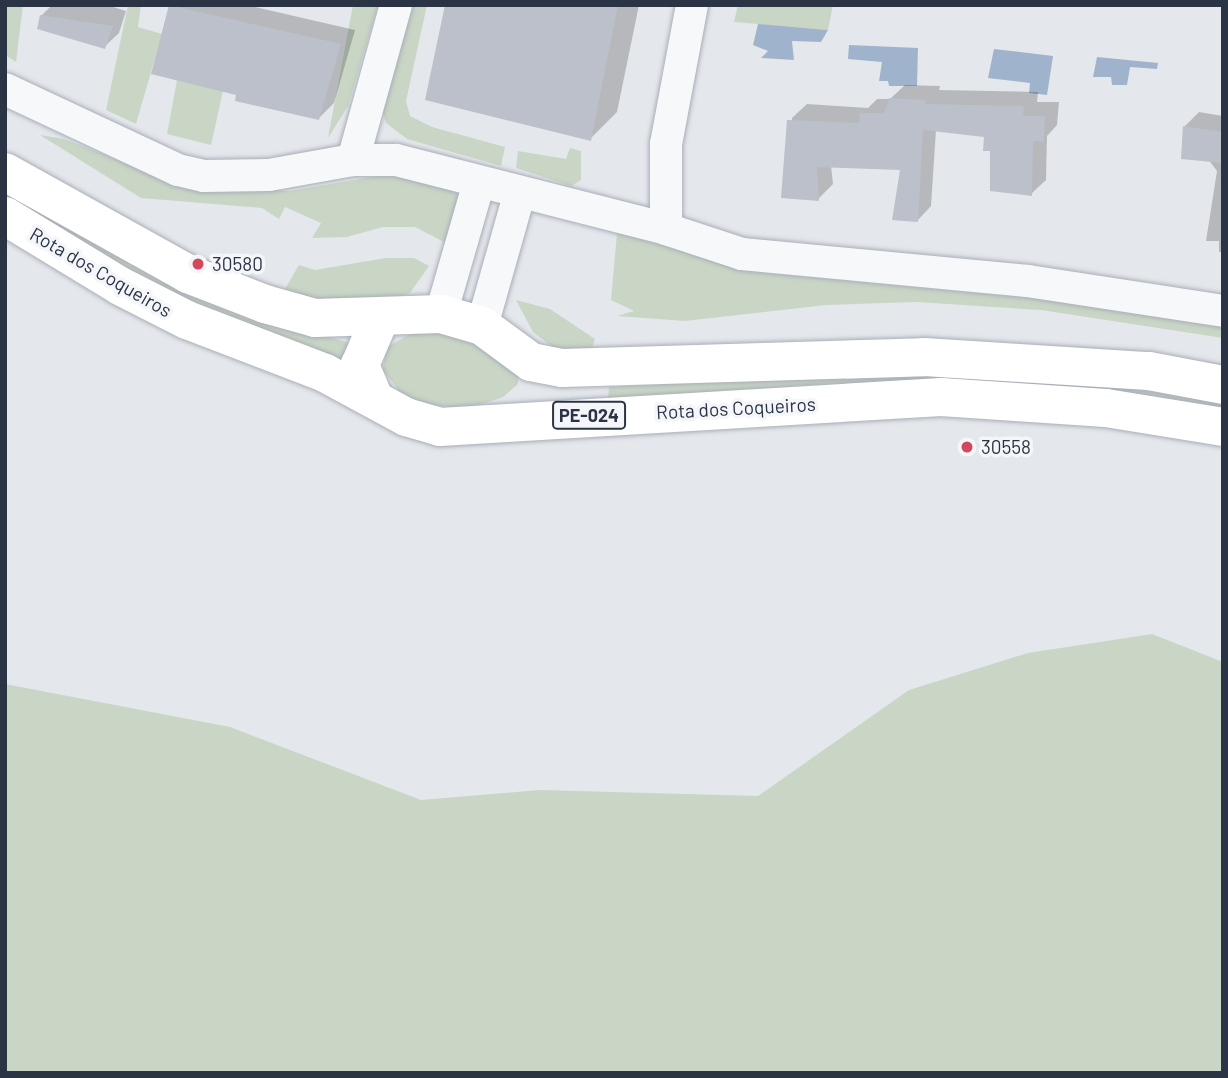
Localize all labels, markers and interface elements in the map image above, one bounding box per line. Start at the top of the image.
street label: Rota dos Coqueiros [26,222,176,322]
place label: 30580 [212,253,263,275]
marker: 30580 [190,256,206,272]
street label: Rota dos Coqueiros [656,392,816,424]
road number: PE-024 [550,400,628,430]
place label: 30558 [981,436,1031,458]
marker: 30558 [959,439,975,455]

